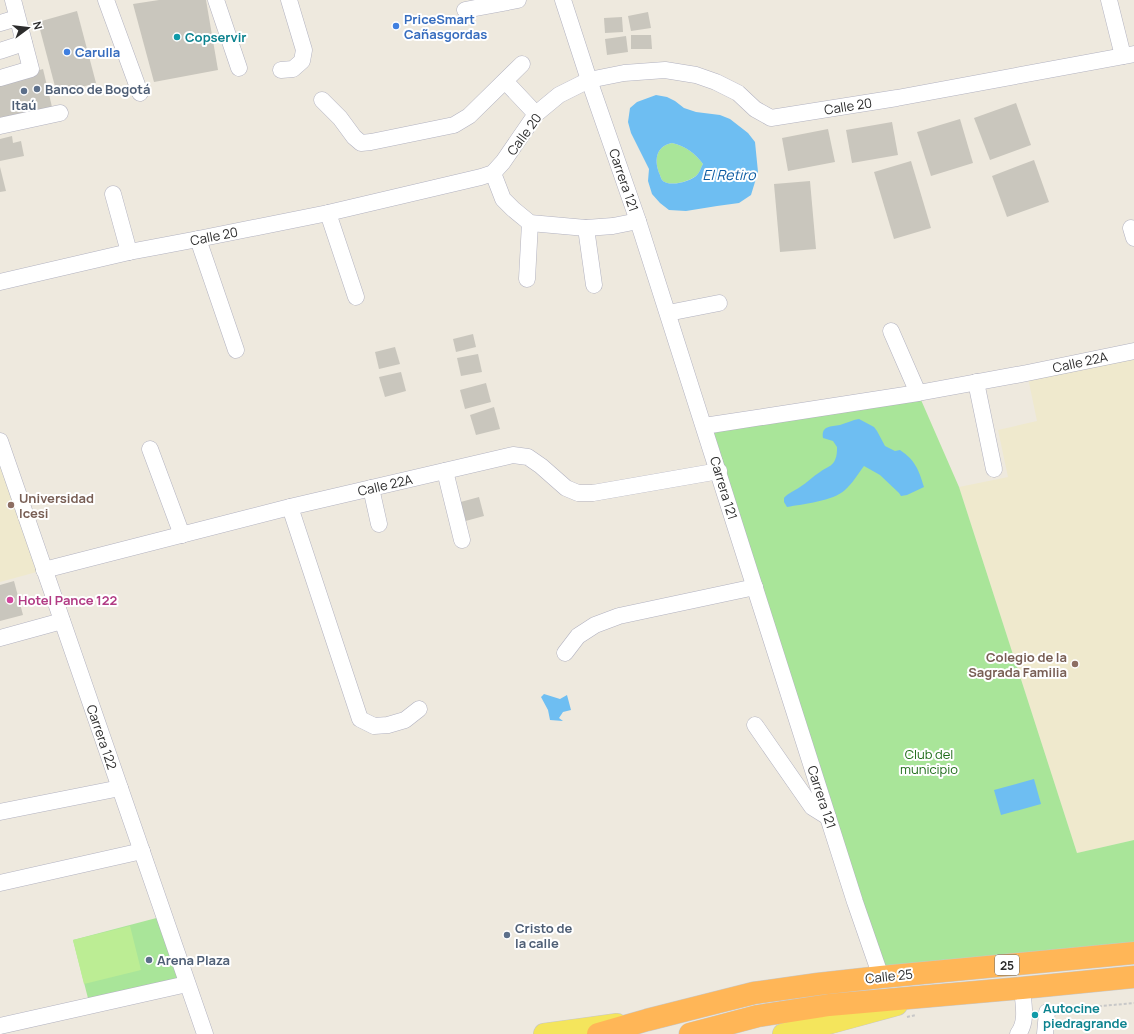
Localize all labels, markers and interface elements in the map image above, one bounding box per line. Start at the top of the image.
north arrow [8,8,48,48]
place label: PriceSmart Cañasgordas [404,10,487,43]
text: N [30,20,46,31]
marker: PriceSmart Cañasgordas [391,21,401,31]
place label: Copservir [185,28,247,46]
marker: Copservir [172,32,182,42]
place label: Carulla [75,43,120,61]
marker: Carulla [62,47,72,57]
place label: Banco de Bogotá [45,80,150,98]
marker: Banco de Bogotá [32,84,42,94]
marker: Itaú [19,86,29,96]
street label: Calle 20 [823,93,873,119]
place label: Itaú [12,96,36,114]
street label: Calle 20 [503,109,545,159]
street label: Carrera 121 [605,146,643,214]
water label: El Retiro [702,165,756,184]
street label: Calle 20 [189,223,239,249]
street label: Calle 22A [1051,347,1109,377]
street label: Carrera 121 [706,454,742,522]
street label: Calle 22A [356,470,414,500]
place label: Universidad Icesi [19,489,94,522]
marker: Universidad Icesi [6,500,16,510]
place label: Hotel Pance 122 [18,591,118,609]
marker: Hotel Pance 122 [5,595,15,605]
place label: Colegio de la Sagrada Familia [968,648,1067,681]
marker: Colegio de la Sagrada Familia [1070,659,1080,669]
street label: Carrera 122 [82,702,122,772]
park label: Club del municipio [900,745,958,778]
street label: Carrera 121 [803,763,841,831]
place label: Cristo de la calle [515,919,572,952]
marker: Cristo de la calle [502,930,512,940]
place label: Arena Plaza [157,951,230,969]
marker: Arena Plaza [144,955,154,965]
road number: 25 [995,955,1019,975]
street label: Calle 25 [864,965,914,987]
place label: Autocine piedragrande [1043,999,1128,1032]
marker: Autocine piedragrande [1030,1010,1040,1020]

